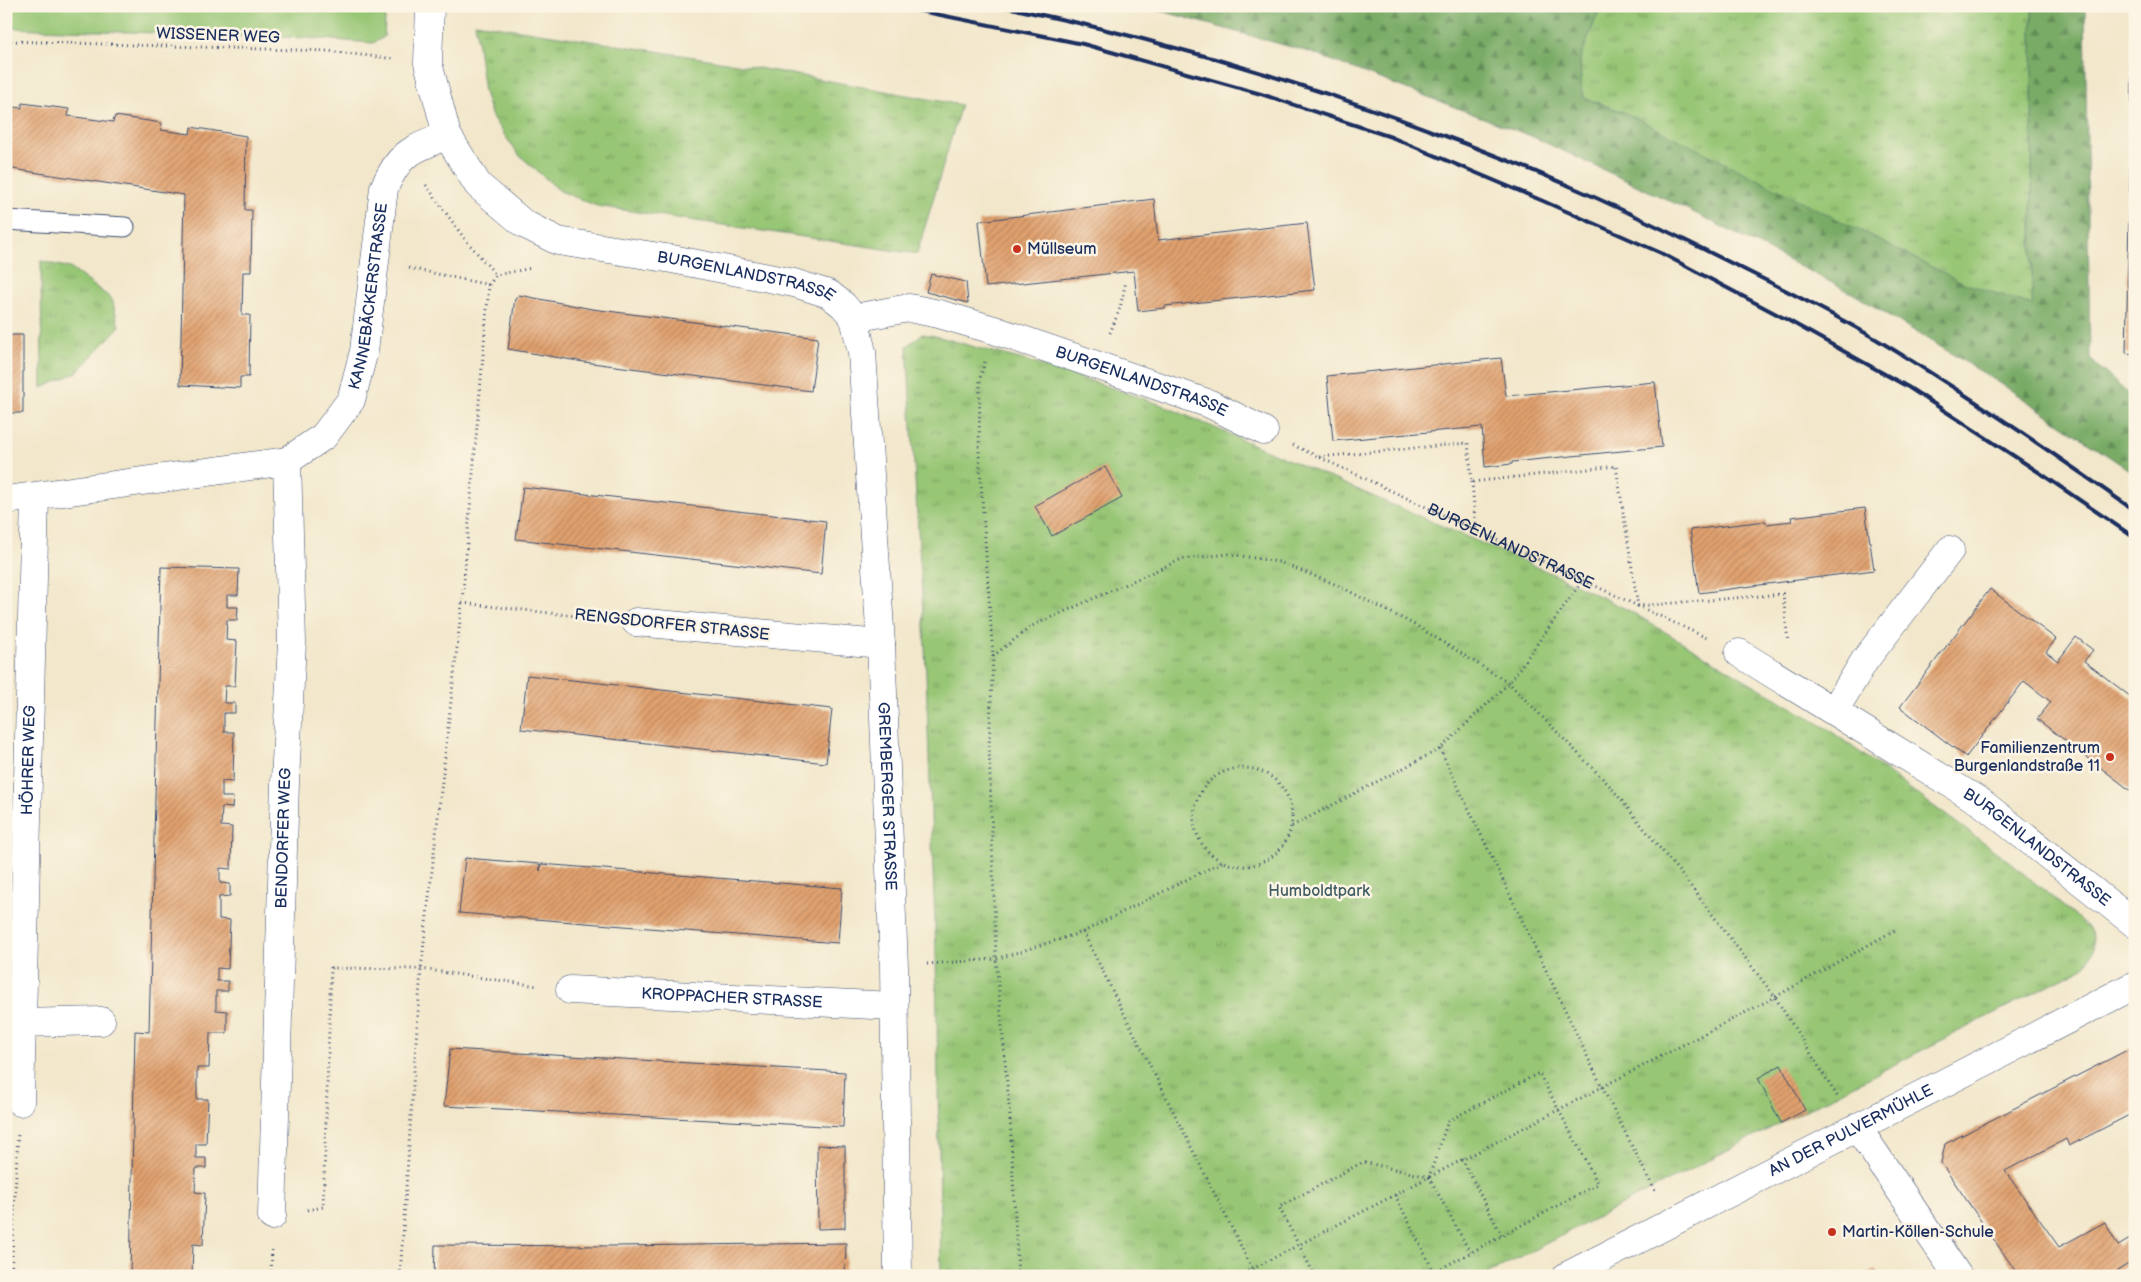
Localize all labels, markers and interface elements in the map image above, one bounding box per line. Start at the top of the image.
street label: WISSENER WEG [156,24,280,48]
street label: KANNEBÄCKERSTRASSE [345,202,392,392]
place label: Müllseum [1027,240,1097,259]
marker: Müllseum [1011,243,1023,255]
street label: BURGENLANDSTRASSE [656,247,839,305]
street label: BURGENLANDSTRASSE [1053,342,1231,421]
street label: BURGENLANDSTRASSE [1424,499,1597,593]
street label: RENGSDORFER STRASSE [573,605,771,645]
street label: GREMBERGER STRASSE [874,702,900,891]
street label: HÖHRER WEG [16,705,39,815]
place label: Familienzentrum Burgenlandstraße 11 [1954,739,2100,776]
marker: Familienzentrum Burgenlandstraße 11 [2104,751,2116,763]
street label: BENDORFER WEG [272,767,295,909]
street label: BURGENLANDSTRASSE [1960,784,2114,910]
park label: Humboldtpark [1268,882,1370,901]
street label: KROPPACHER STRASSE [641,984,823,1012]
street label: AN DER PULVERMÜHLE [1766,1081,1936,1181]
place label: Martin-Köllen-Schule [1842,1223,1994,1242]
marker: Martin-Köllen-Schule [1826,1226,1838,1238]

